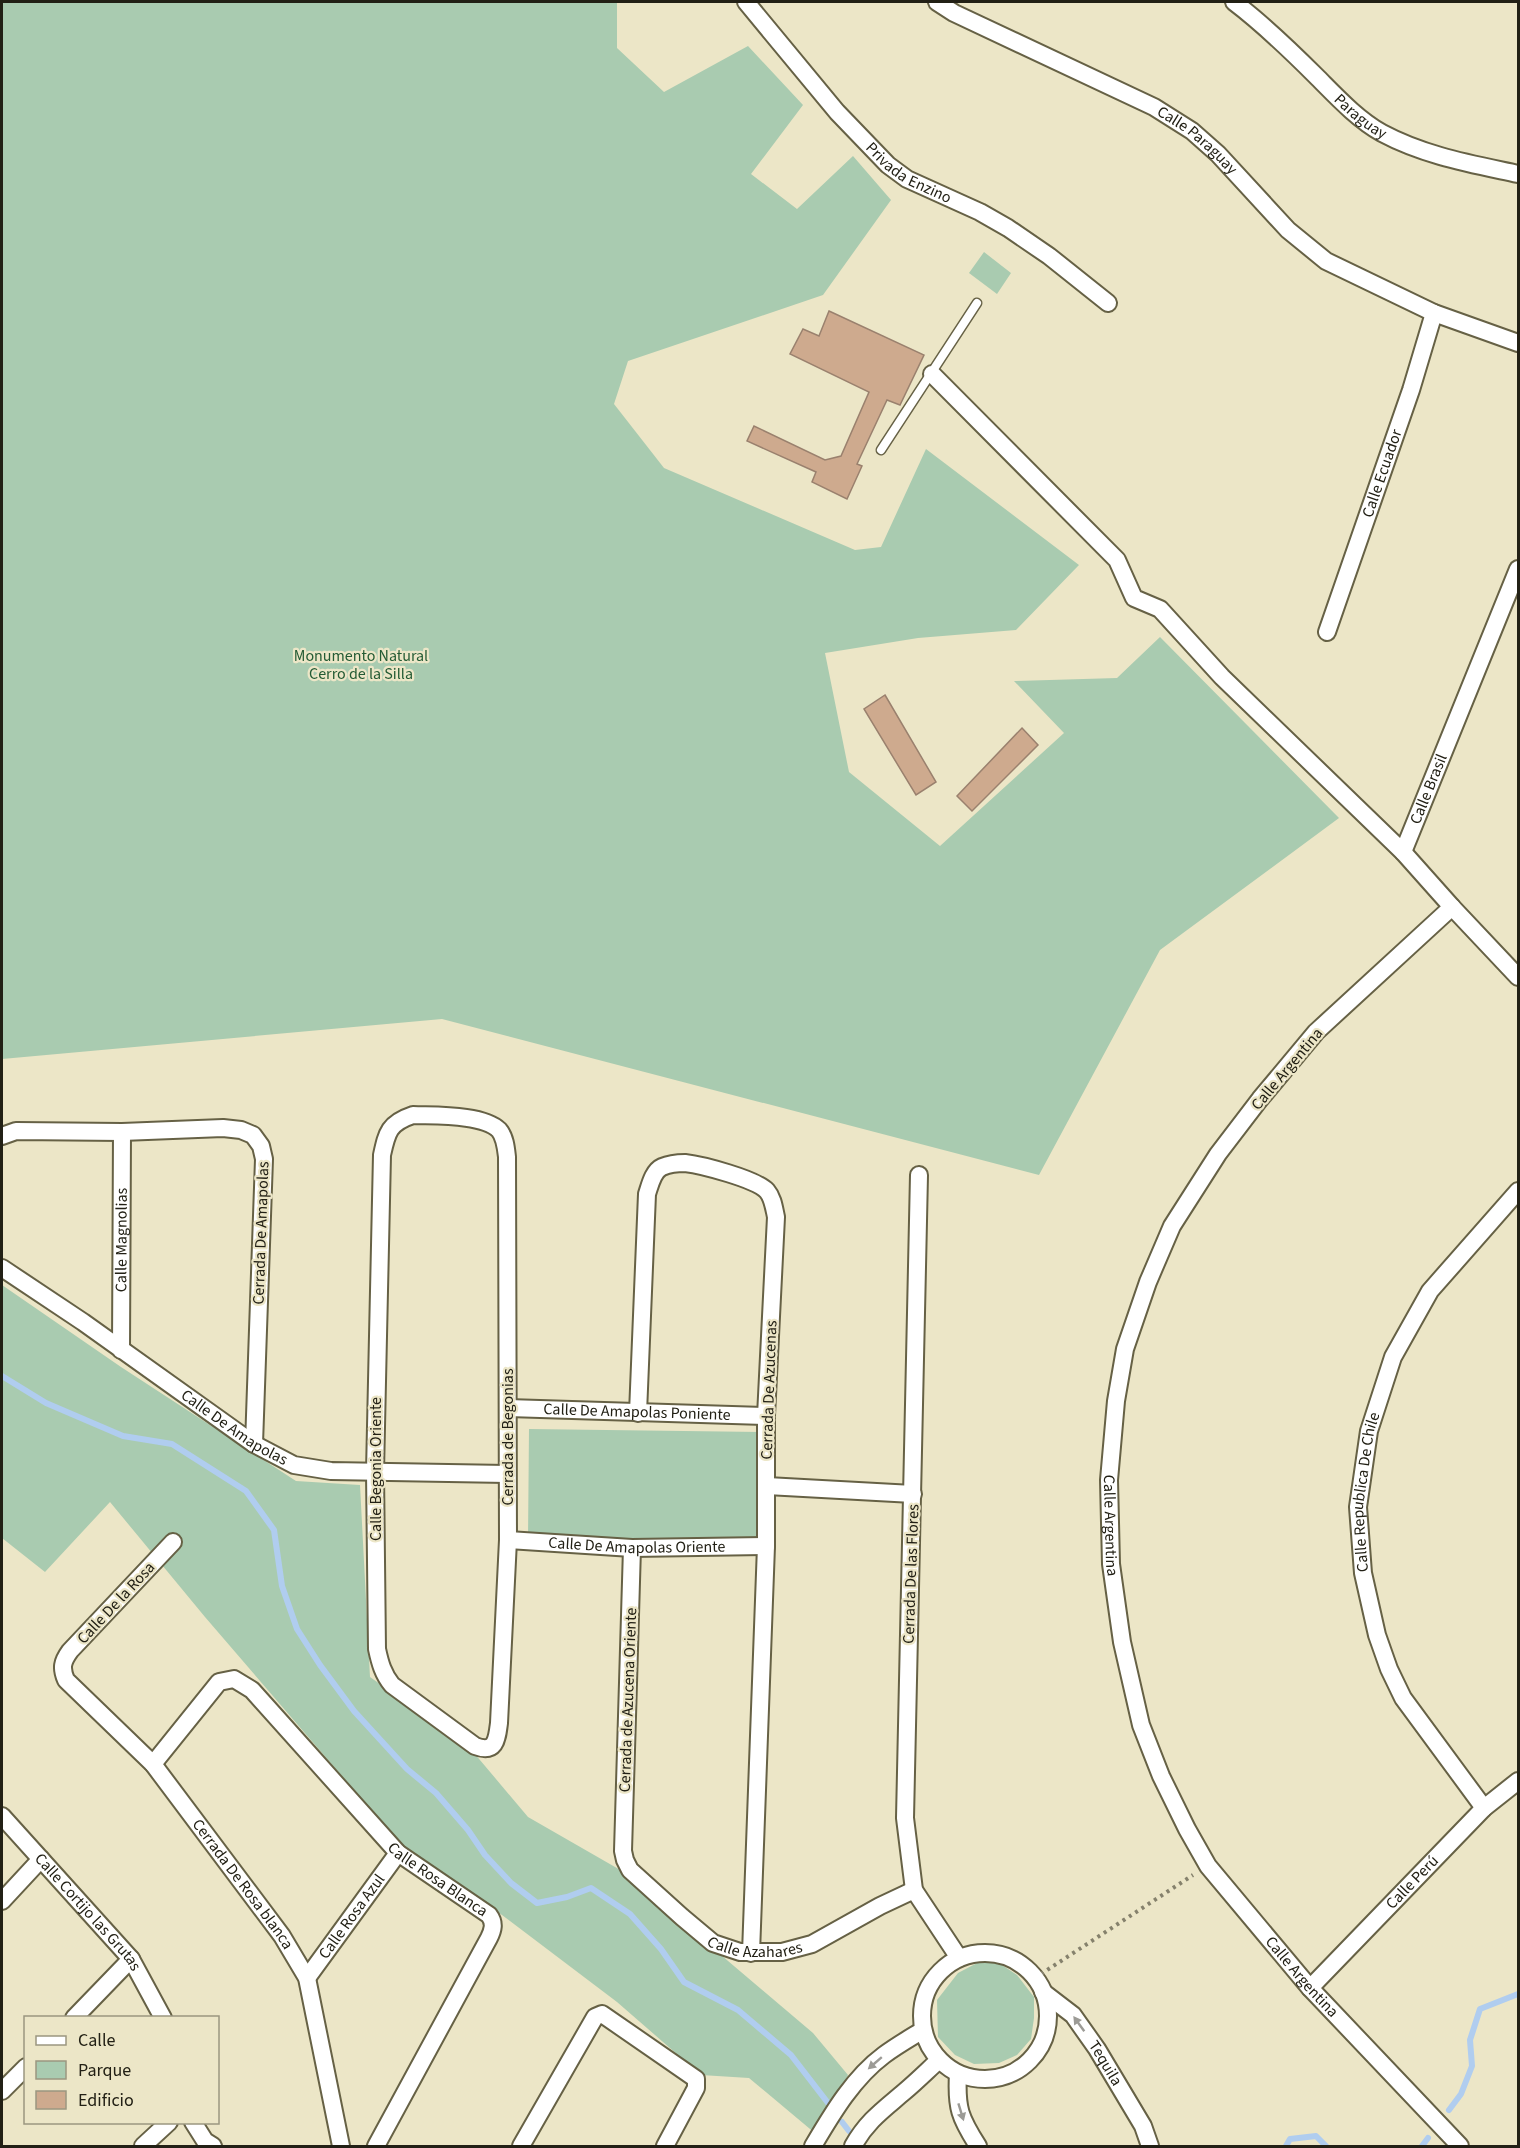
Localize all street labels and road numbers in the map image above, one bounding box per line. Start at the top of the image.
street label: Paraguay [1329,89,1391,145]
street label: Calle Paraguay [1153,101,1243,180]
street label: Privada Enzino [861,137,955,209]
street label: Calle Ecuador [1357,426,1408,520]
street label: Calle Brasil [1404,751,1453,827]
street label: Calle Argentina [1246,1023,1328,1115]
street label: Cerrada De Amapolas [248,1161,275,1305]
street label: Calle Magnolias [110,1187,133,1292]
street label: Cerrada De Azucenas [756,1320,782,1460]
street label: Cerrada de Begonias [497,1368,519,1506]
street label: Calle De Amapolas [176,1384,292,1471]
street label: Calle Begonia Oriente [365,1397,387,1541]
street label: Calle De Amapolas Poniente [543,1398,731,1426]
street label: Calle Republica De Chile [1347,1409,1385,1573]
street label: Calle Argentina [1098,1474,1124,1578]
street label: Cerrada De las Flores [898,1504,924,1644]
street label: Calle De Amapolas Oriente [548,1532,726,1559]
street label: Calle De la Rosa [72,1557,160,1649]
street label: Cerrada de Azucena Oriente [614,1607,642,1793]
street label: Cerrada De Rosa blanca [187,1814,299,1953]
street label: Calle Rosa Blanca [382,1837,492,1922]
street label: Calle Cortijo las Grutas [30,1848,147,1975]
street label: Calle Perú [1381,1850,1444,1914]
street label: Calle Rosa Azul [313,1870,390,1964]
street label: Calle Azahares [702,1931,805,1963]
street label: Calle Argentina [1260,1931,1343,2022]
street label: Tequila [1083,2036,1128,2090]

